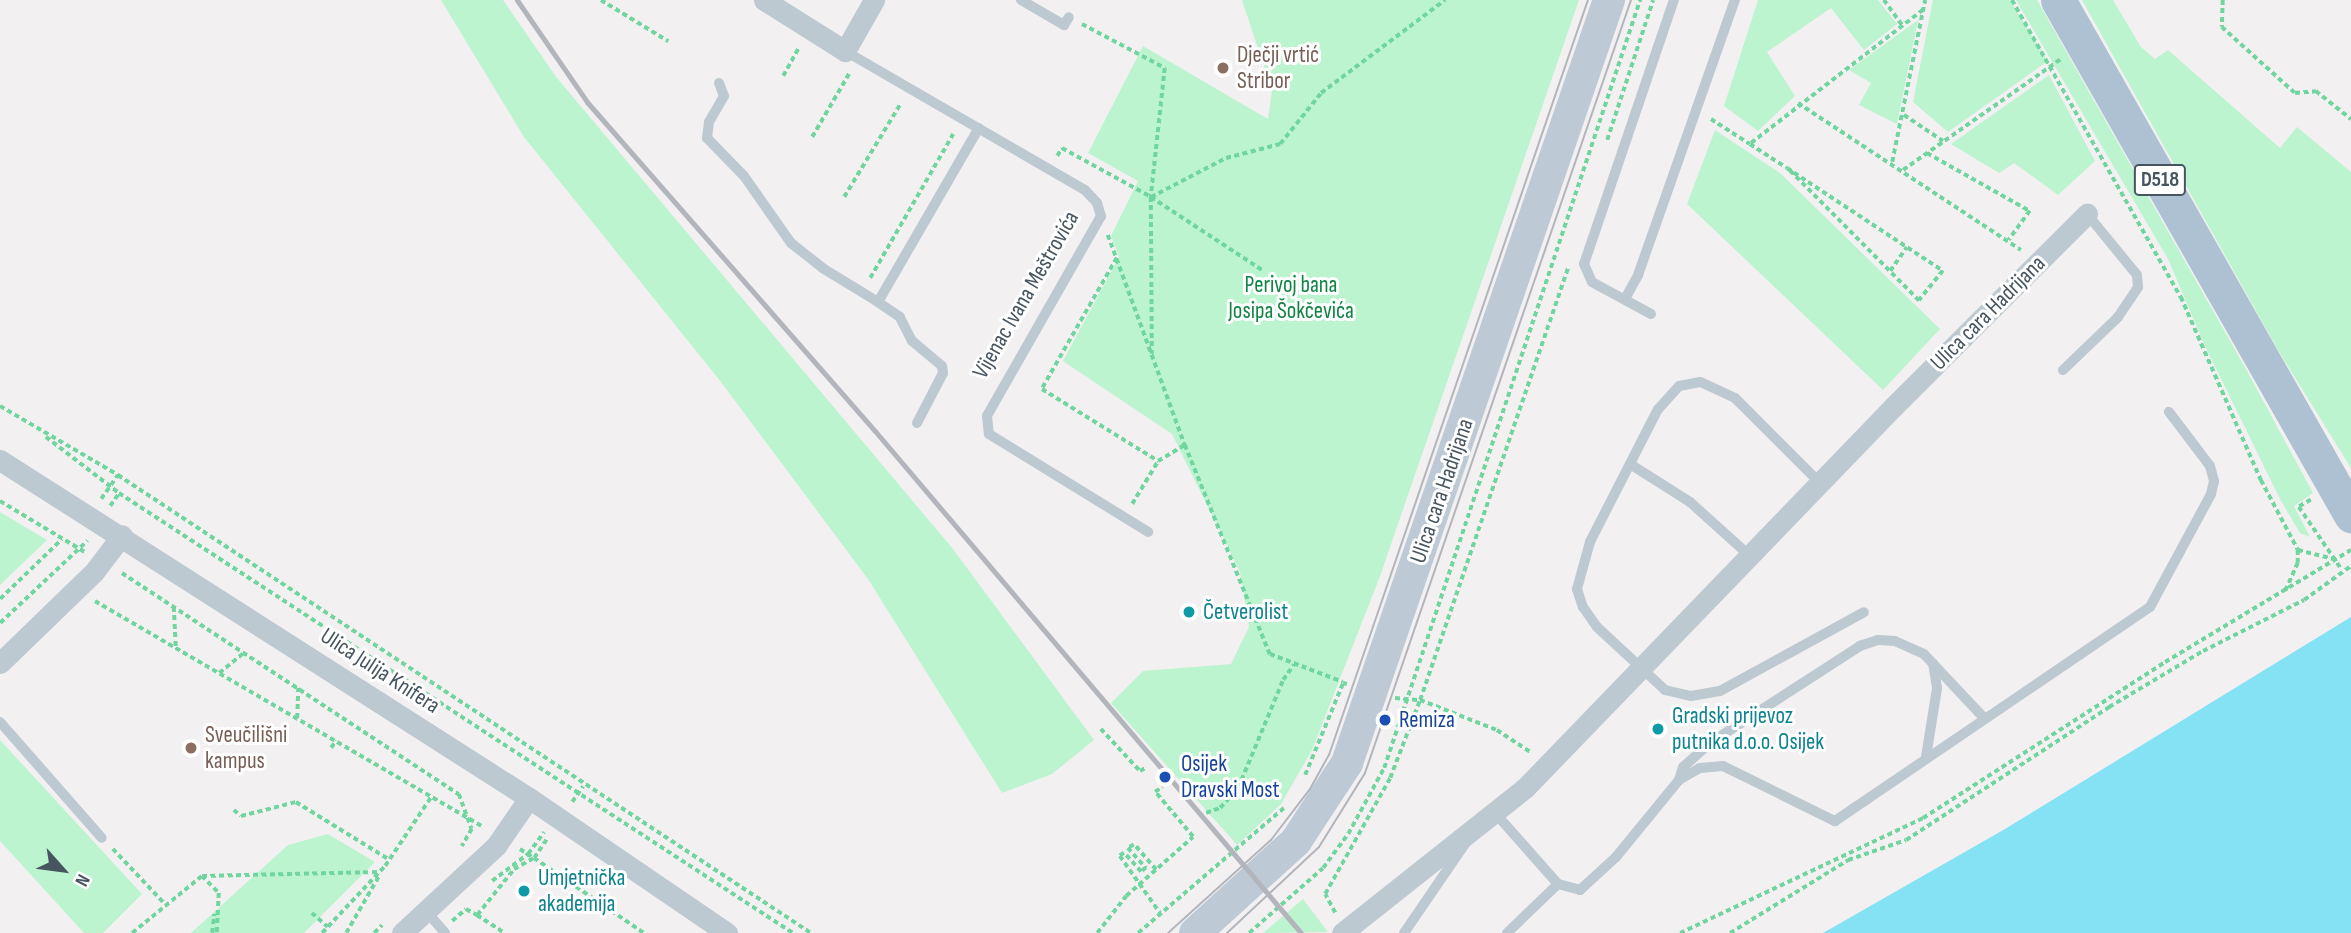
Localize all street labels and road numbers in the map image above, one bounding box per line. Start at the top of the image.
road number: D518 [2134,162,2186,198]
street label: Vijenac Ivana Meštrovića [967,206,1085,384]
street label: Ulica cara Hadrijana [1925,250,2051,376]
street label: Ulica cara Hadrijana [1404,415,1480,567]
street label: Ulica Julija Knifera [315,622,445,720]

